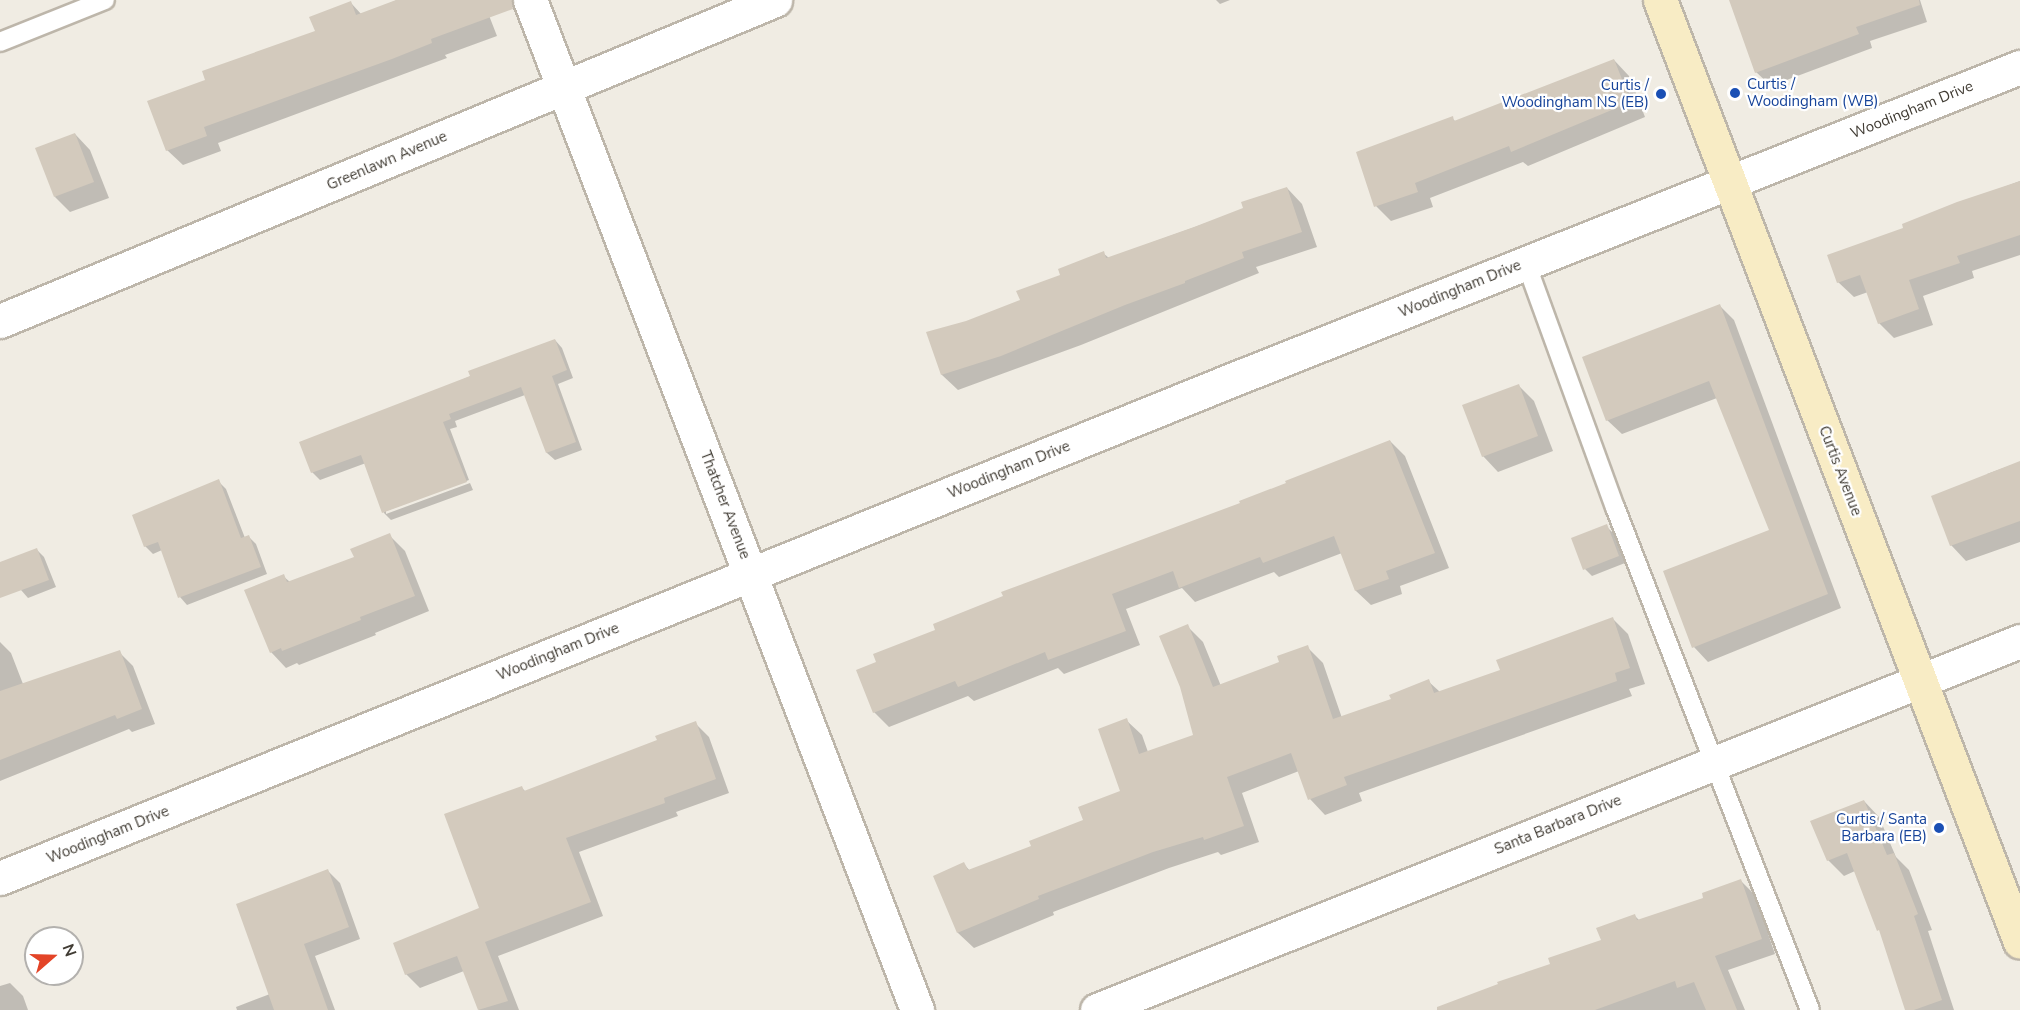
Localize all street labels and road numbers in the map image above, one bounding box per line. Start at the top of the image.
street label: Woodingham Drive [1848,77,1976,143]
street label: Greenlawn Avenue [324,128,450,194]
street label: Woodingham Drive [1396,256,1524,322]
street label: Curtis Avenue [1815,423,1865,519]
street label: Woodingham Drive [945,437,1073,503]
street label: Thatcher Avenue [696,448,754,562]
street label: Woodingham Drive [494,619,622,685]
street label: Santa Barbara Drive [1492,791,1624,859]
street label: Woodingham Drive [44,802,172,868]

